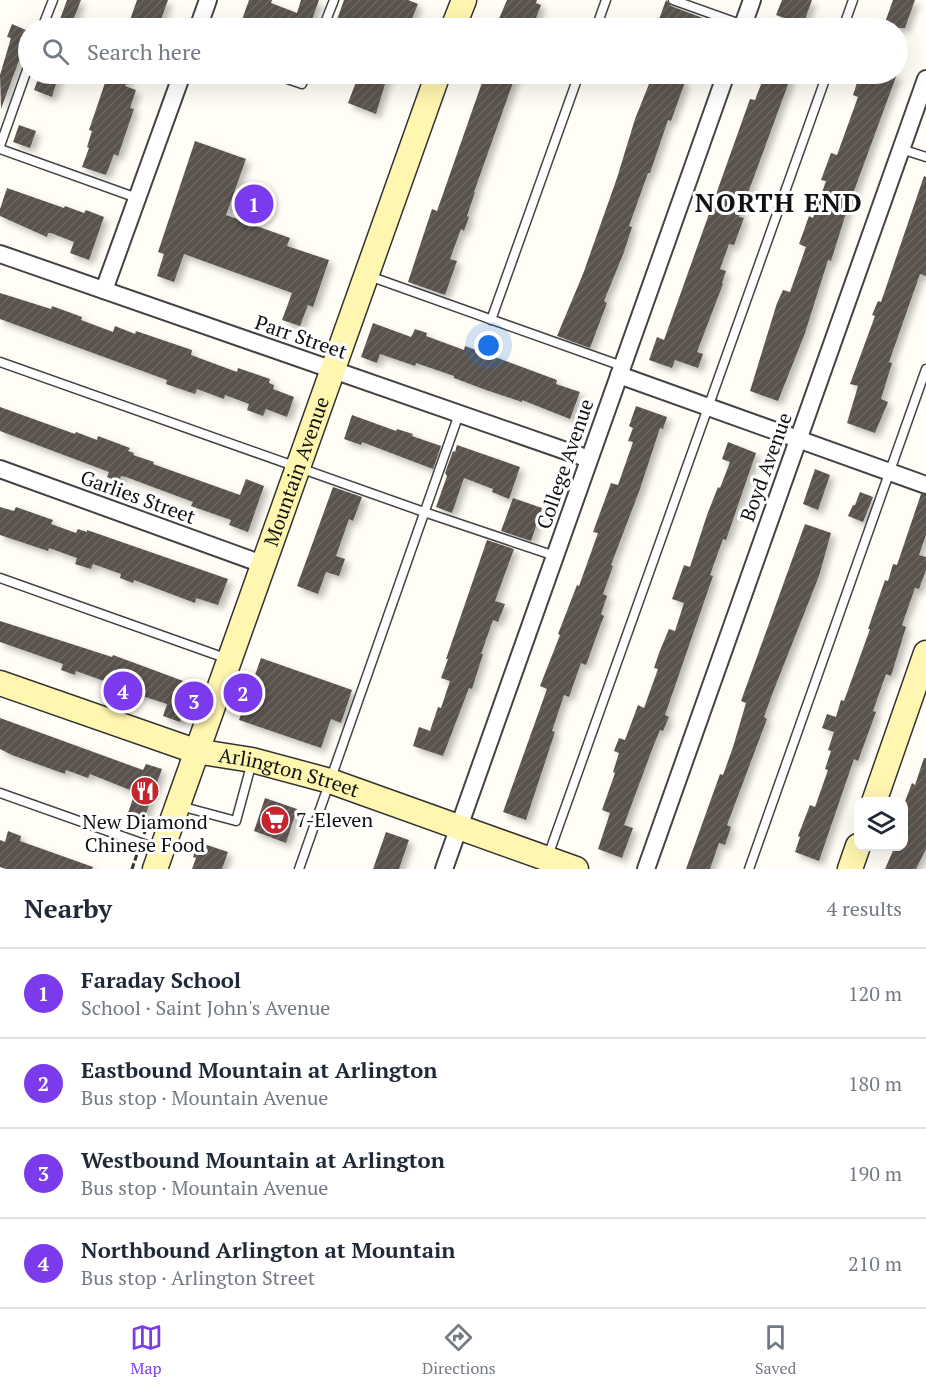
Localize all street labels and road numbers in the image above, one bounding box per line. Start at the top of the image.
street label: Parr Street [252,308,351,365]
street label: Mountain Avenue [257,393,335,550]
street label: College Avenue [530,395,599,533]
street label: Boyd Avenue [733,409,798,525]
street label: Garlies Street [77,463,200,530]
street label: Arlington Street [217,741,364,804]

